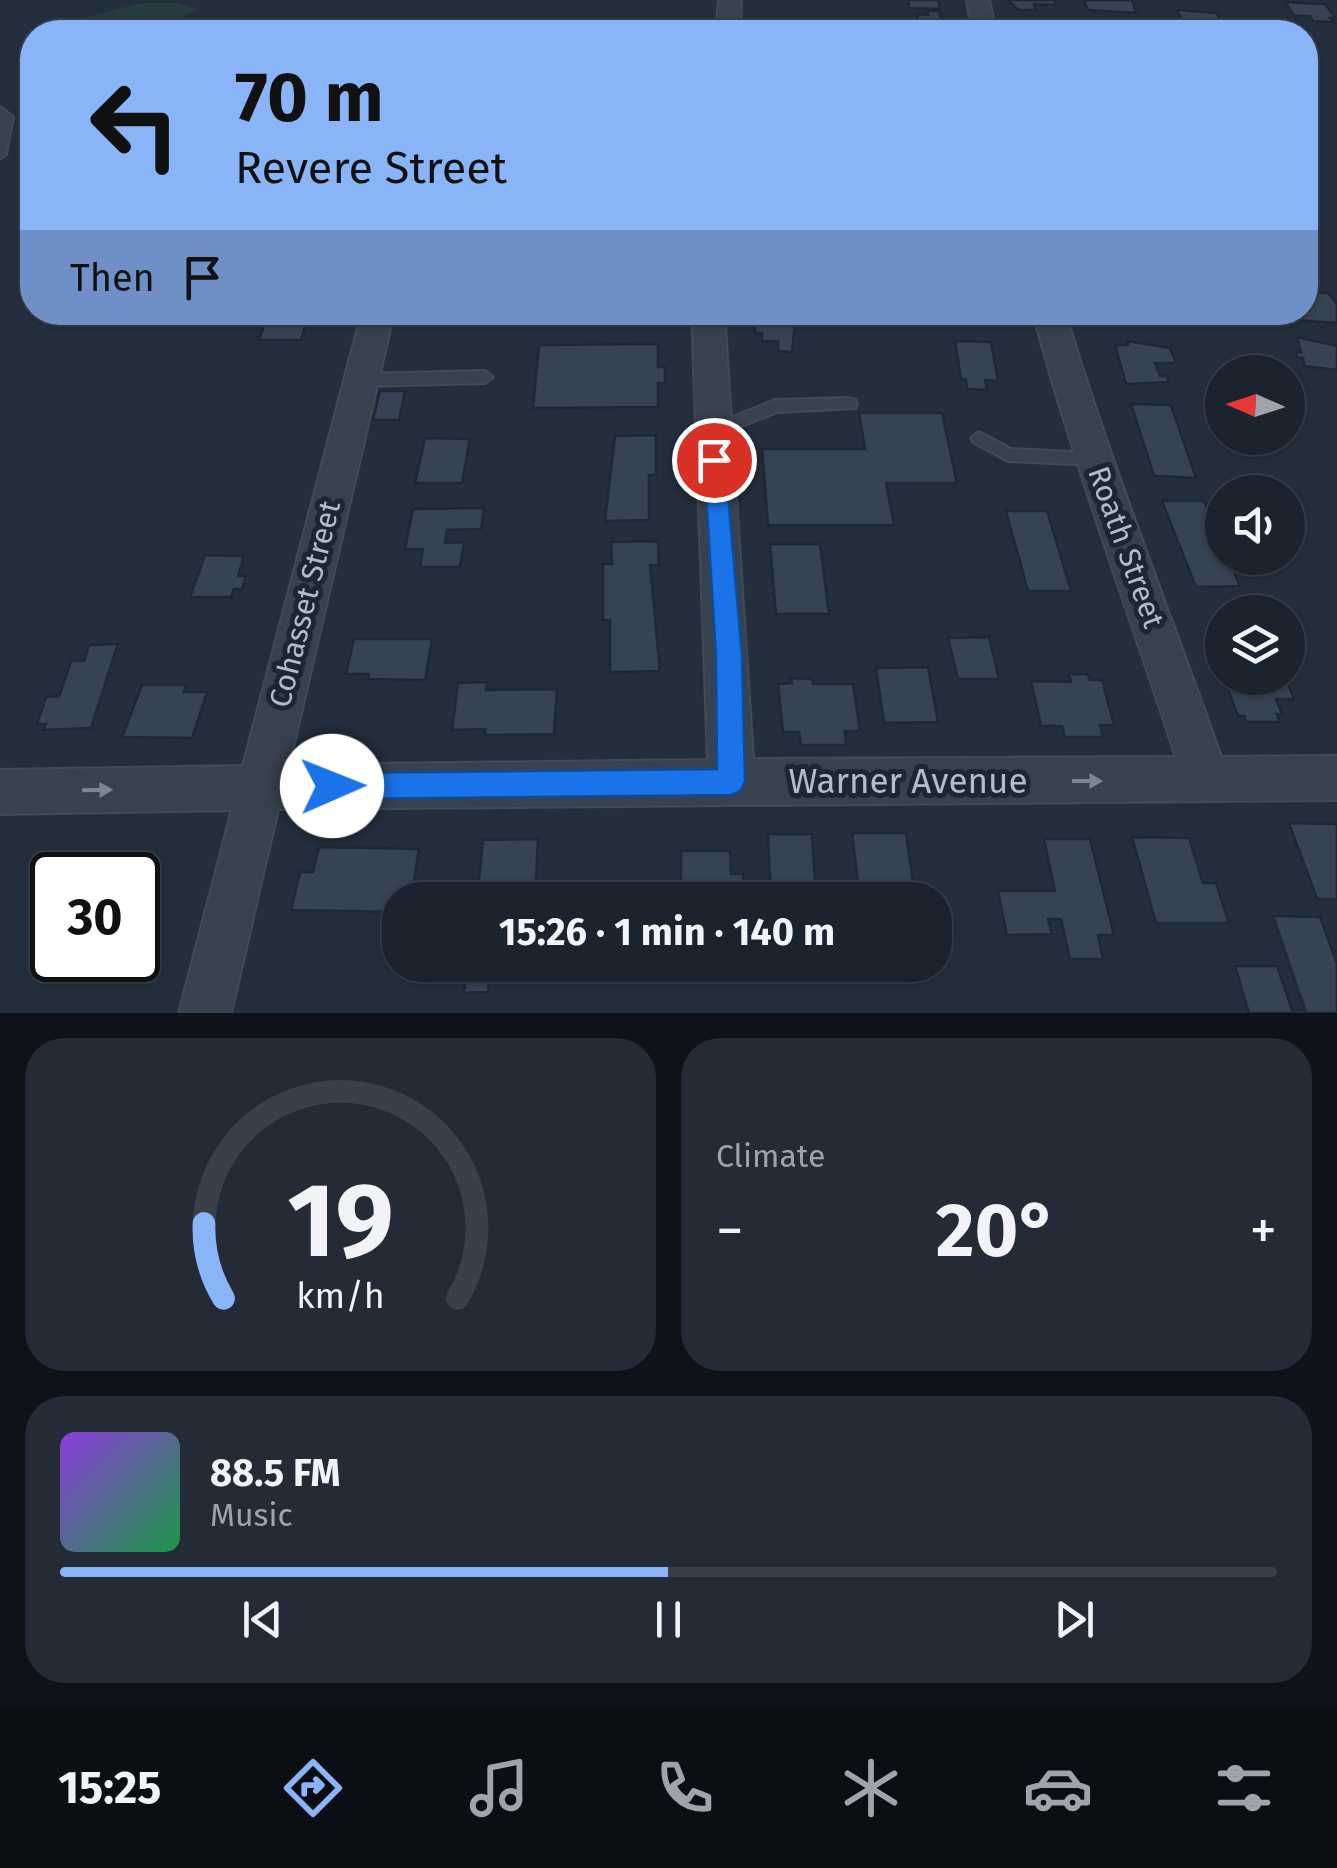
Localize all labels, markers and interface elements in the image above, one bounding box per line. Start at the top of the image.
text: 70 m [235,56,384,140]
icon: left [70,60,200,190]
text: Revere Street [235,141,507,195]
icon: arrive [175,250,230,305]
text: Then [70,255,155,301]
north arrow [1205,355,1305,455]
map controls [1205,355,1305,695]
pin [672,418,757,503]
icon: arrive [687,433,742,488]
street label: Roath Street [1080,461,1172,633]
button: sound [1205,475,1305,575]
street label: Cohasset Street [262,497,348,711]
button: layers [1205,595,1305,695]
position arrow [280,734,384,838]
street label: Warner Avenue [789,760,1027,802]
one-way arrow [1072,773,1104,789]
one-way arrow [82,782,114,798]
speed limit sign: 30 [30,852,160,982]
text: 15:26 · 1 min · 140 m [499,909,835,955]
text: Climate [716,1137,825,1175]
text: 19 [287,1159,394,1284]
text: 20° [936,1186,1057,1276]
text: − [716,1198,744,1264]
text: + [1250,1198,1277,1264]
text: km/h [296,1275,385,1317]
text: 88.5 FM [210,1450,340,1496]
text: Music [210,1496,293,1534]
icon: previous [235,1592,290,1647]
icon: pause [641,1592,696,1647]
icon: next [1047,1592,1102,1647]
icon: directions [278,1753,348,1823]
icon: music [464,1753,534,1823]
icon: phone [650,1753,720,1823]
icon: climate [836,1753,906,1823]
icon: car [1023,1753,1093,1823]
icon: filters [1209,1753,1279,1823]
text: 15:25 [58,1761,161,1815]

